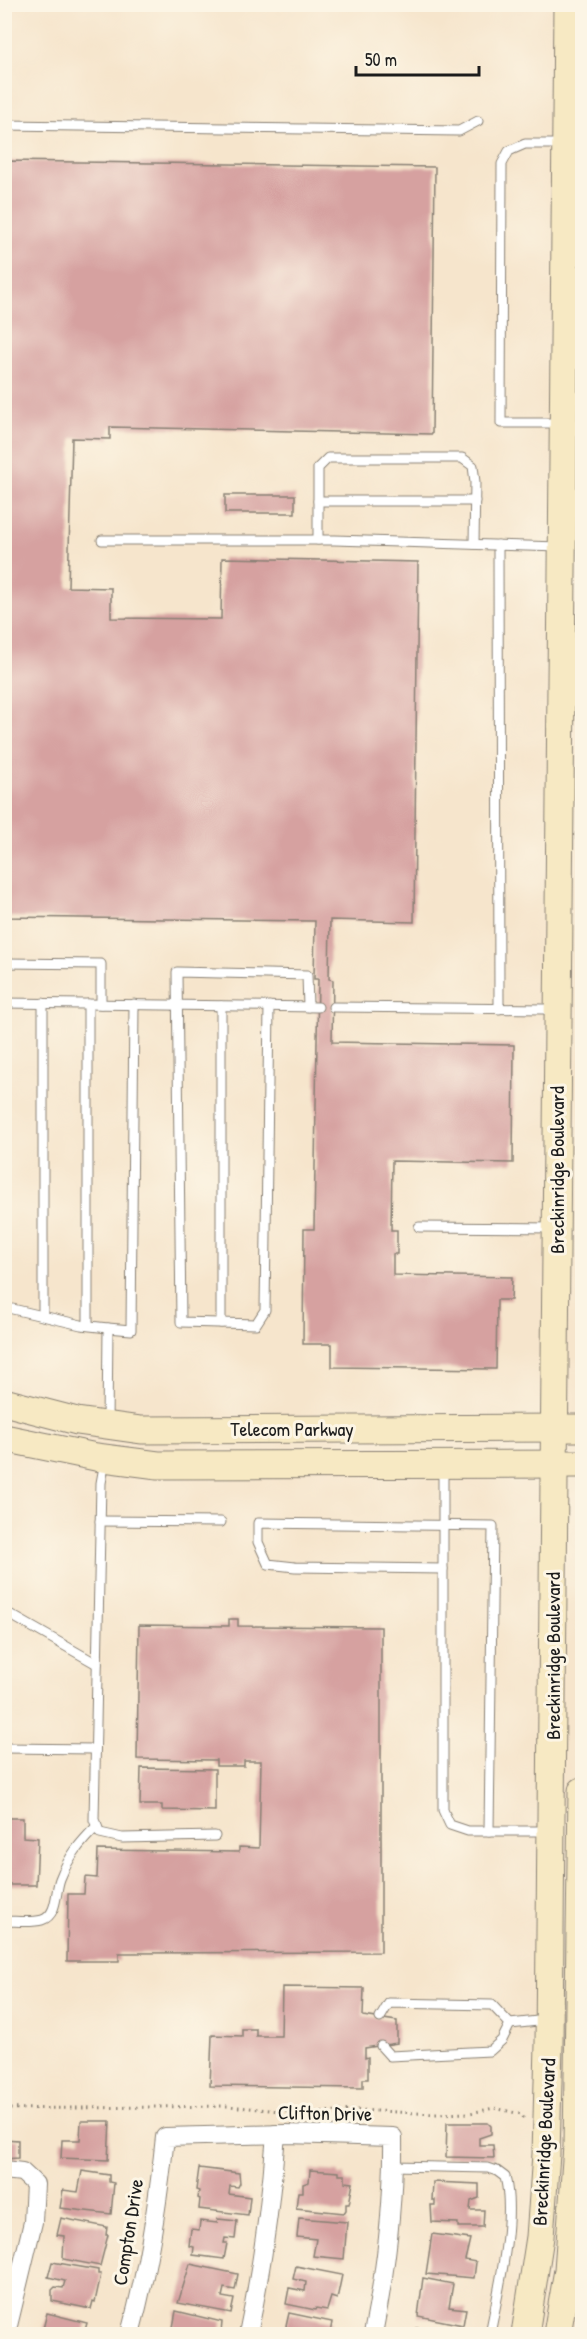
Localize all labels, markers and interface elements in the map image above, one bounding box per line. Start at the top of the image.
scale bar [356,39,479,77]
text: 50 m [365,47,397,72]
street label: Breckinridge Boulevard [543,1086,570,1254]
street label: Telecom Parkway [230,1415,354,1442]
street label: Breckinridge Boulevard [539,1572,566,1740]
street label: Breckinridge Boulevard [526,2057,561,2226]
street label: Clifton Drive [278,2098,372,2127]
street label: Compton Drive [106,2177,149,2287]

